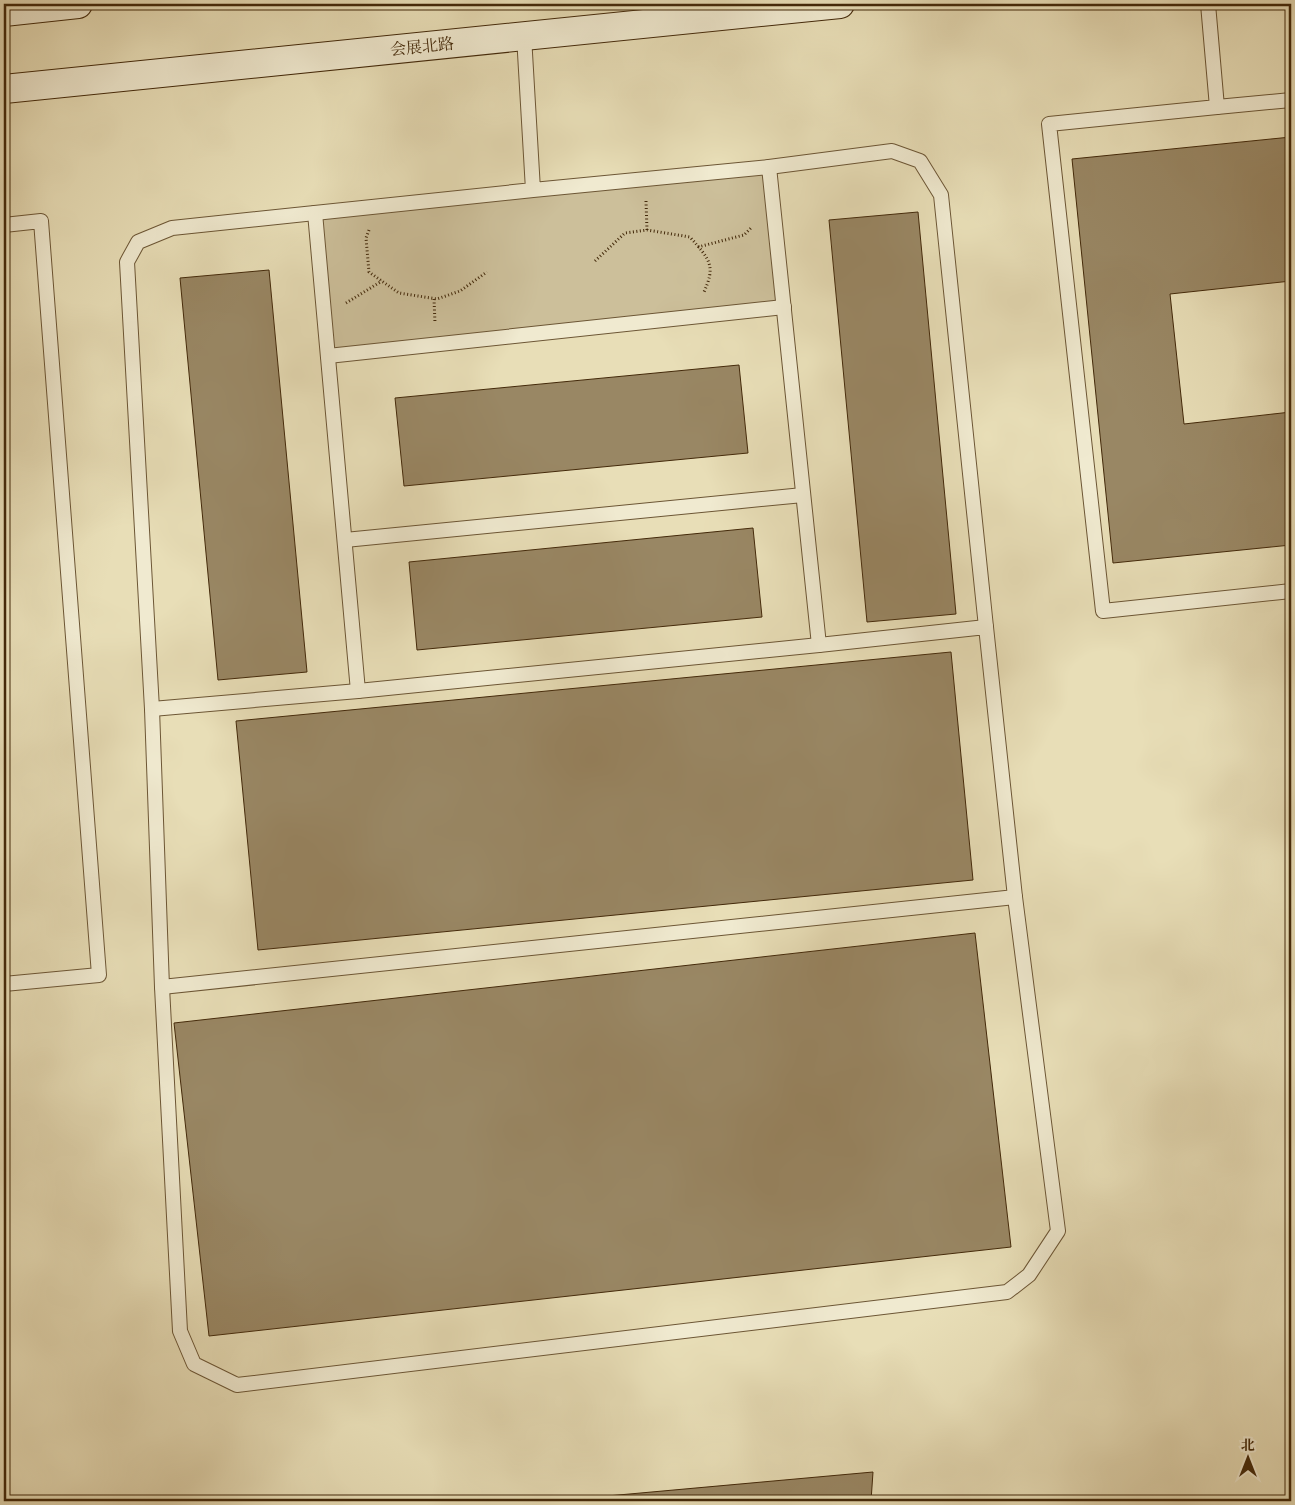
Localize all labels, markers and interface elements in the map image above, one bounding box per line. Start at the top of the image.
street label: 会展北路 [389,34,455,60]
north arrow [1222,1432,1272,1482]
text: 北 [1241,1437,1255,1454]

